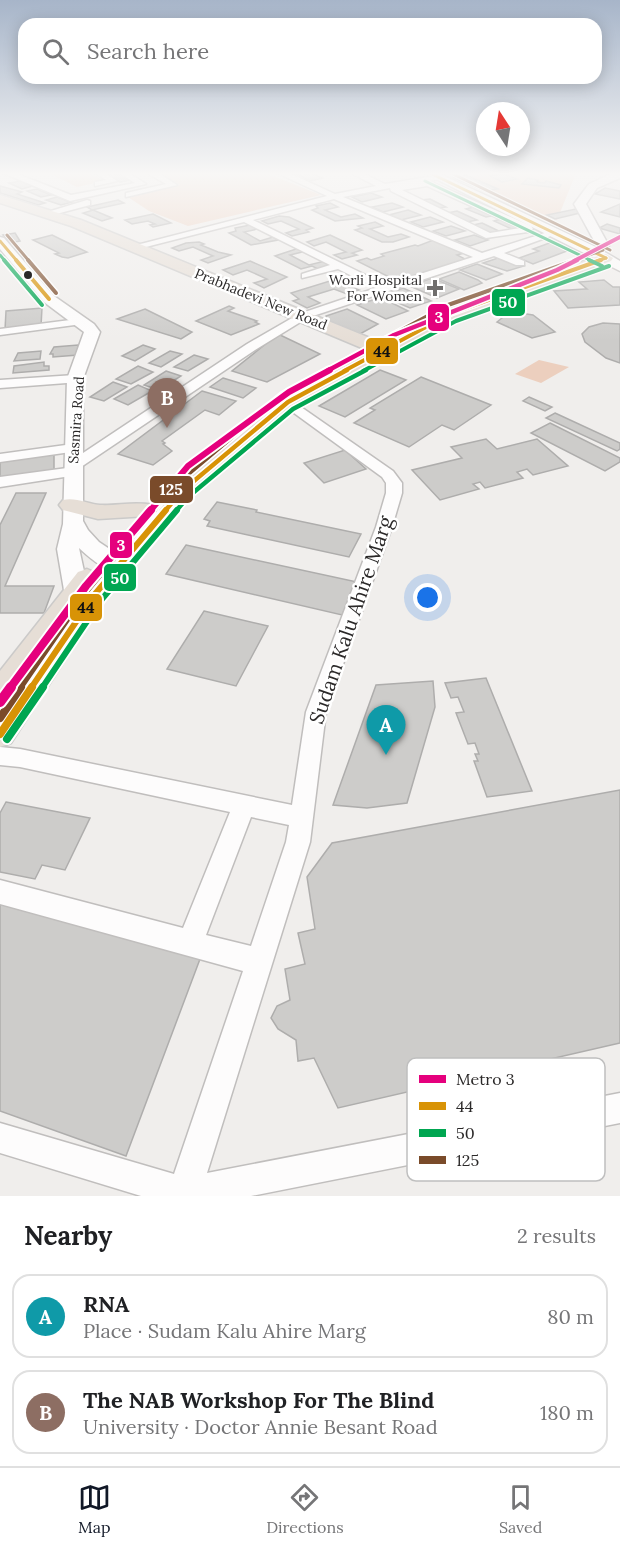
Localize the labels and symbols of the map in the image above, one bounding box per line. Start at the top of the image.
north arrow [476,102,530,156]
street label: Prabhadevi New Road [192,264,330,334]
unlabelled marker [22,269,34,281]
place label: Worli Hospital For Women [329,271,422,305]
marker: Worli Hospital For Women [426,279,444,297]
line badge: 50 [491,288,526,317]
text: 50 [499,292,517,312]
line badge: 3 [427,303,450,332]
text: 3 [435,307,444,327]
line badge: 44 [365,337,399,365]
text: 44 [373,341,391,361]
street label: Sasmira Road [64,376,88,464]
pin: B [148,378,186,428]
line badge: 125 [149,475,194,504]
text: 125 [159,479,183,499]
street label: Sudam Kalu Ahire Marg [304,513,398,727]
line badge: 3 [109,531,133,559]
text: 3 [117,535,126,555]
line badge: 50 [103,563,137,592]
text: 50 [111,568,129,588]
your location [413,583,442,612]
line badge: 44 [69,593,103,622]
text: 44 [77,597,95,617]
pin: A [366,706,406,755]
legend [407,1058,605,1181]
text: Metro 3 [456,1069,515,1089]
text: 44 [456,1096,474,1116]
text: 50 [456,1123,475,1143]
text: 125 [456,1150,479,1170]

